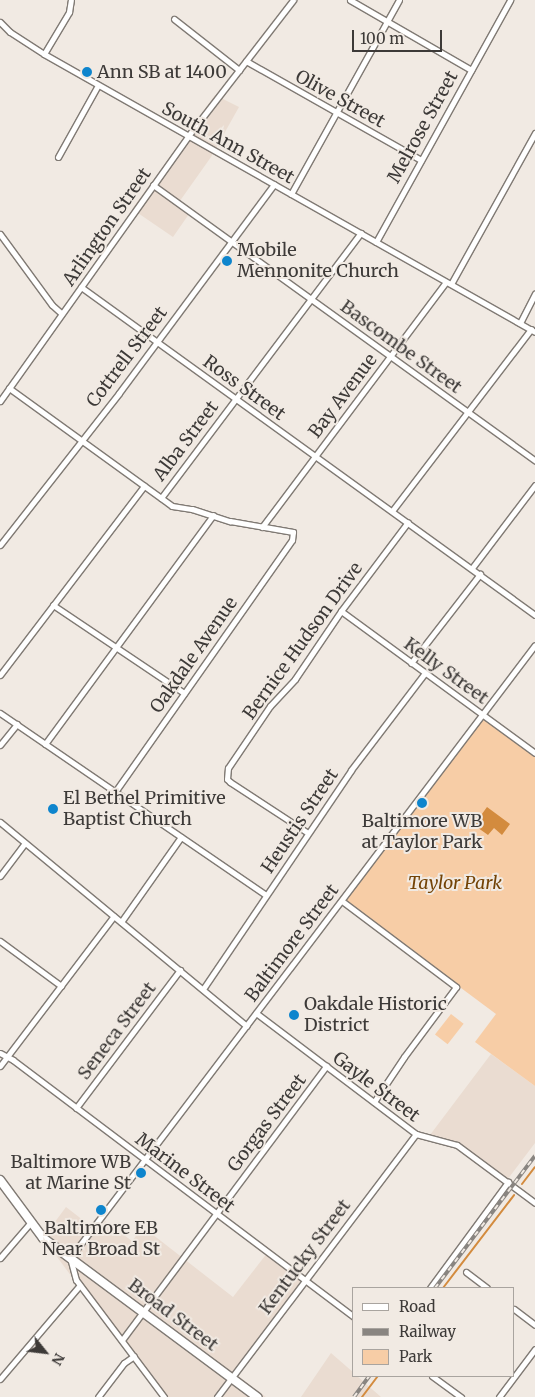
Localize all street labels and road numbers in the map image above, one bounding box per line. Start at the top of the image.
street label: Olive Street [291,66,389,132]
street label: Melrose Street [383,67,463,187]
street label: South Ann Street [158,98,298,188]
street label: Arlington Street [58,164,156,290]
street label: Bascombe Street [336,296,466,398]
street label: Cottrell Street [82,302,172,412]
street label: Bay Avenue [304,350,382,442]
street label: Ross Street [199,351,289,425]
street label: Alba Street [149,397,223,485]
street label: Bernice Hudson Drive [239,558,367,724]
street label: Oakdale Avenue [146,593,242,717]
street label: Kelly Street [400,633,492,709]
street label: Heustis Street [257,765,343,877]
street label: Baltimore Street [241,880,343,1006]
street label: Seneca Street [73,978,161,1084]
street label: Gayle Street [328,1047,424,1127]
street label: Gorgas Street [223,1070,311,1176]
street label: Marine Street [131,1129,239,1217]
street label: Kentucky Street [255,1195,355,1319]
street label: Broad Street [124,1274,222,1356]

